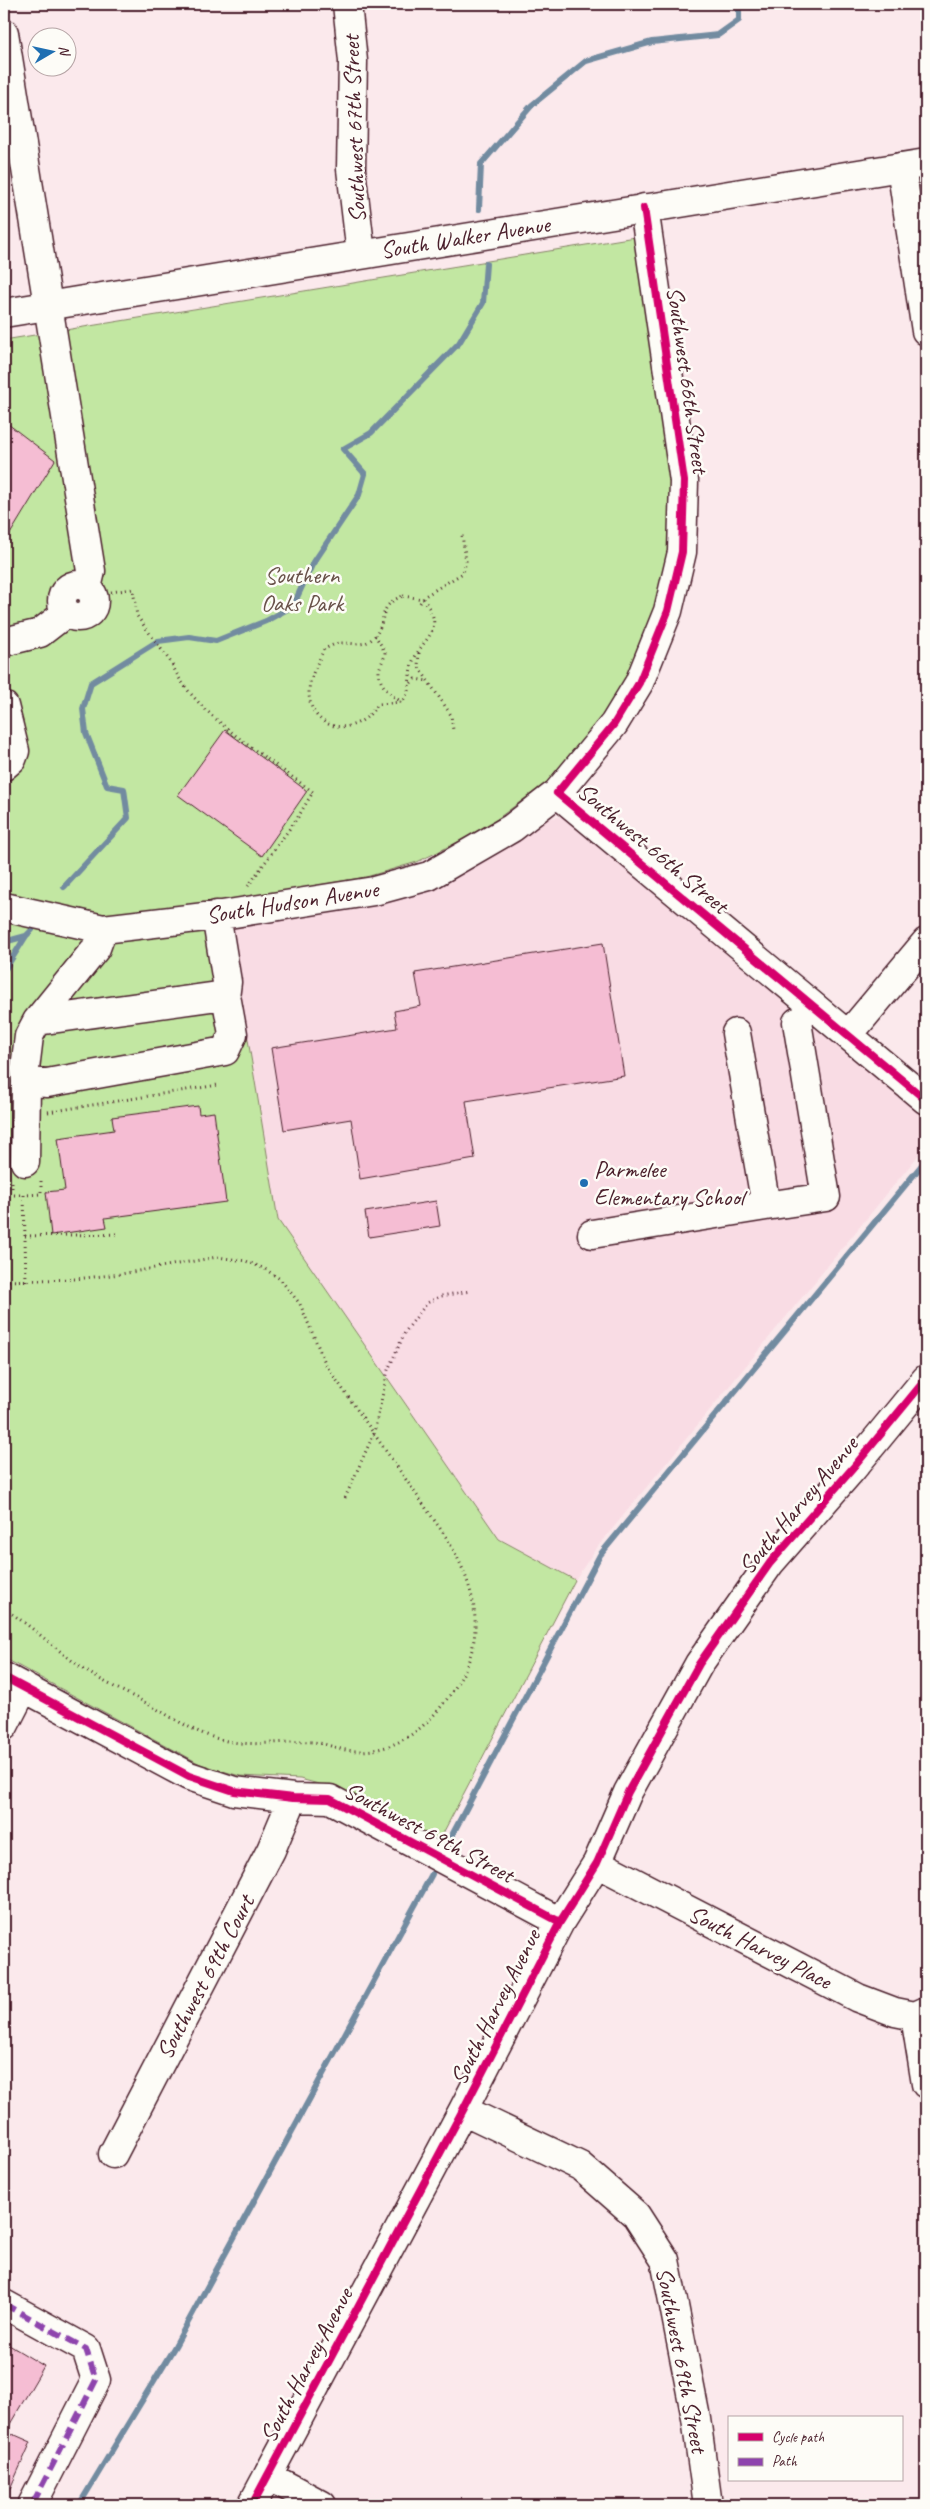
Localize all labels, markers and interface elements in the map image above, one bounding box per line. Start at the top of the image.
north arrow [28,28,78,78]
street label: Southwest 67th Street [336,33,372,223]
text: N [55,44,74,58]
street label: South Walker Avenue [378,208,554,265]
street label: Southwest 66th Street [660,285,716,477]
park label: Southern Oaks Park [261,560,345,618]
street label: Southwest 66th Street [571,776,736,921]
street label: South Hudson Avenue [204,873,382,930]
place label: Parmelee Elementary School [594,1154,748,1212]
marker: Parmelee Elementary School [578,1177,590,1189]
street label: South Harvey Avenue [732,1428,866,1580]
street label: Southwest 69th Street [339,1775,521,1890]
street label: Southwest 69th Court [149,1888,262,2064]
street label: South Harvey Place [684,1898,838,1997]
street label: South Harvey Avenue [443,1922,548,2090]
street label: Southwest 69th Street [649,2265,715,2457]
street label: South Harvey Avenue [253,2281,360,2447]
legend [728,2416,902,2482]
text: Cycle path [772,2428,824,2447]
text: Path [772,2452,798,2471]

